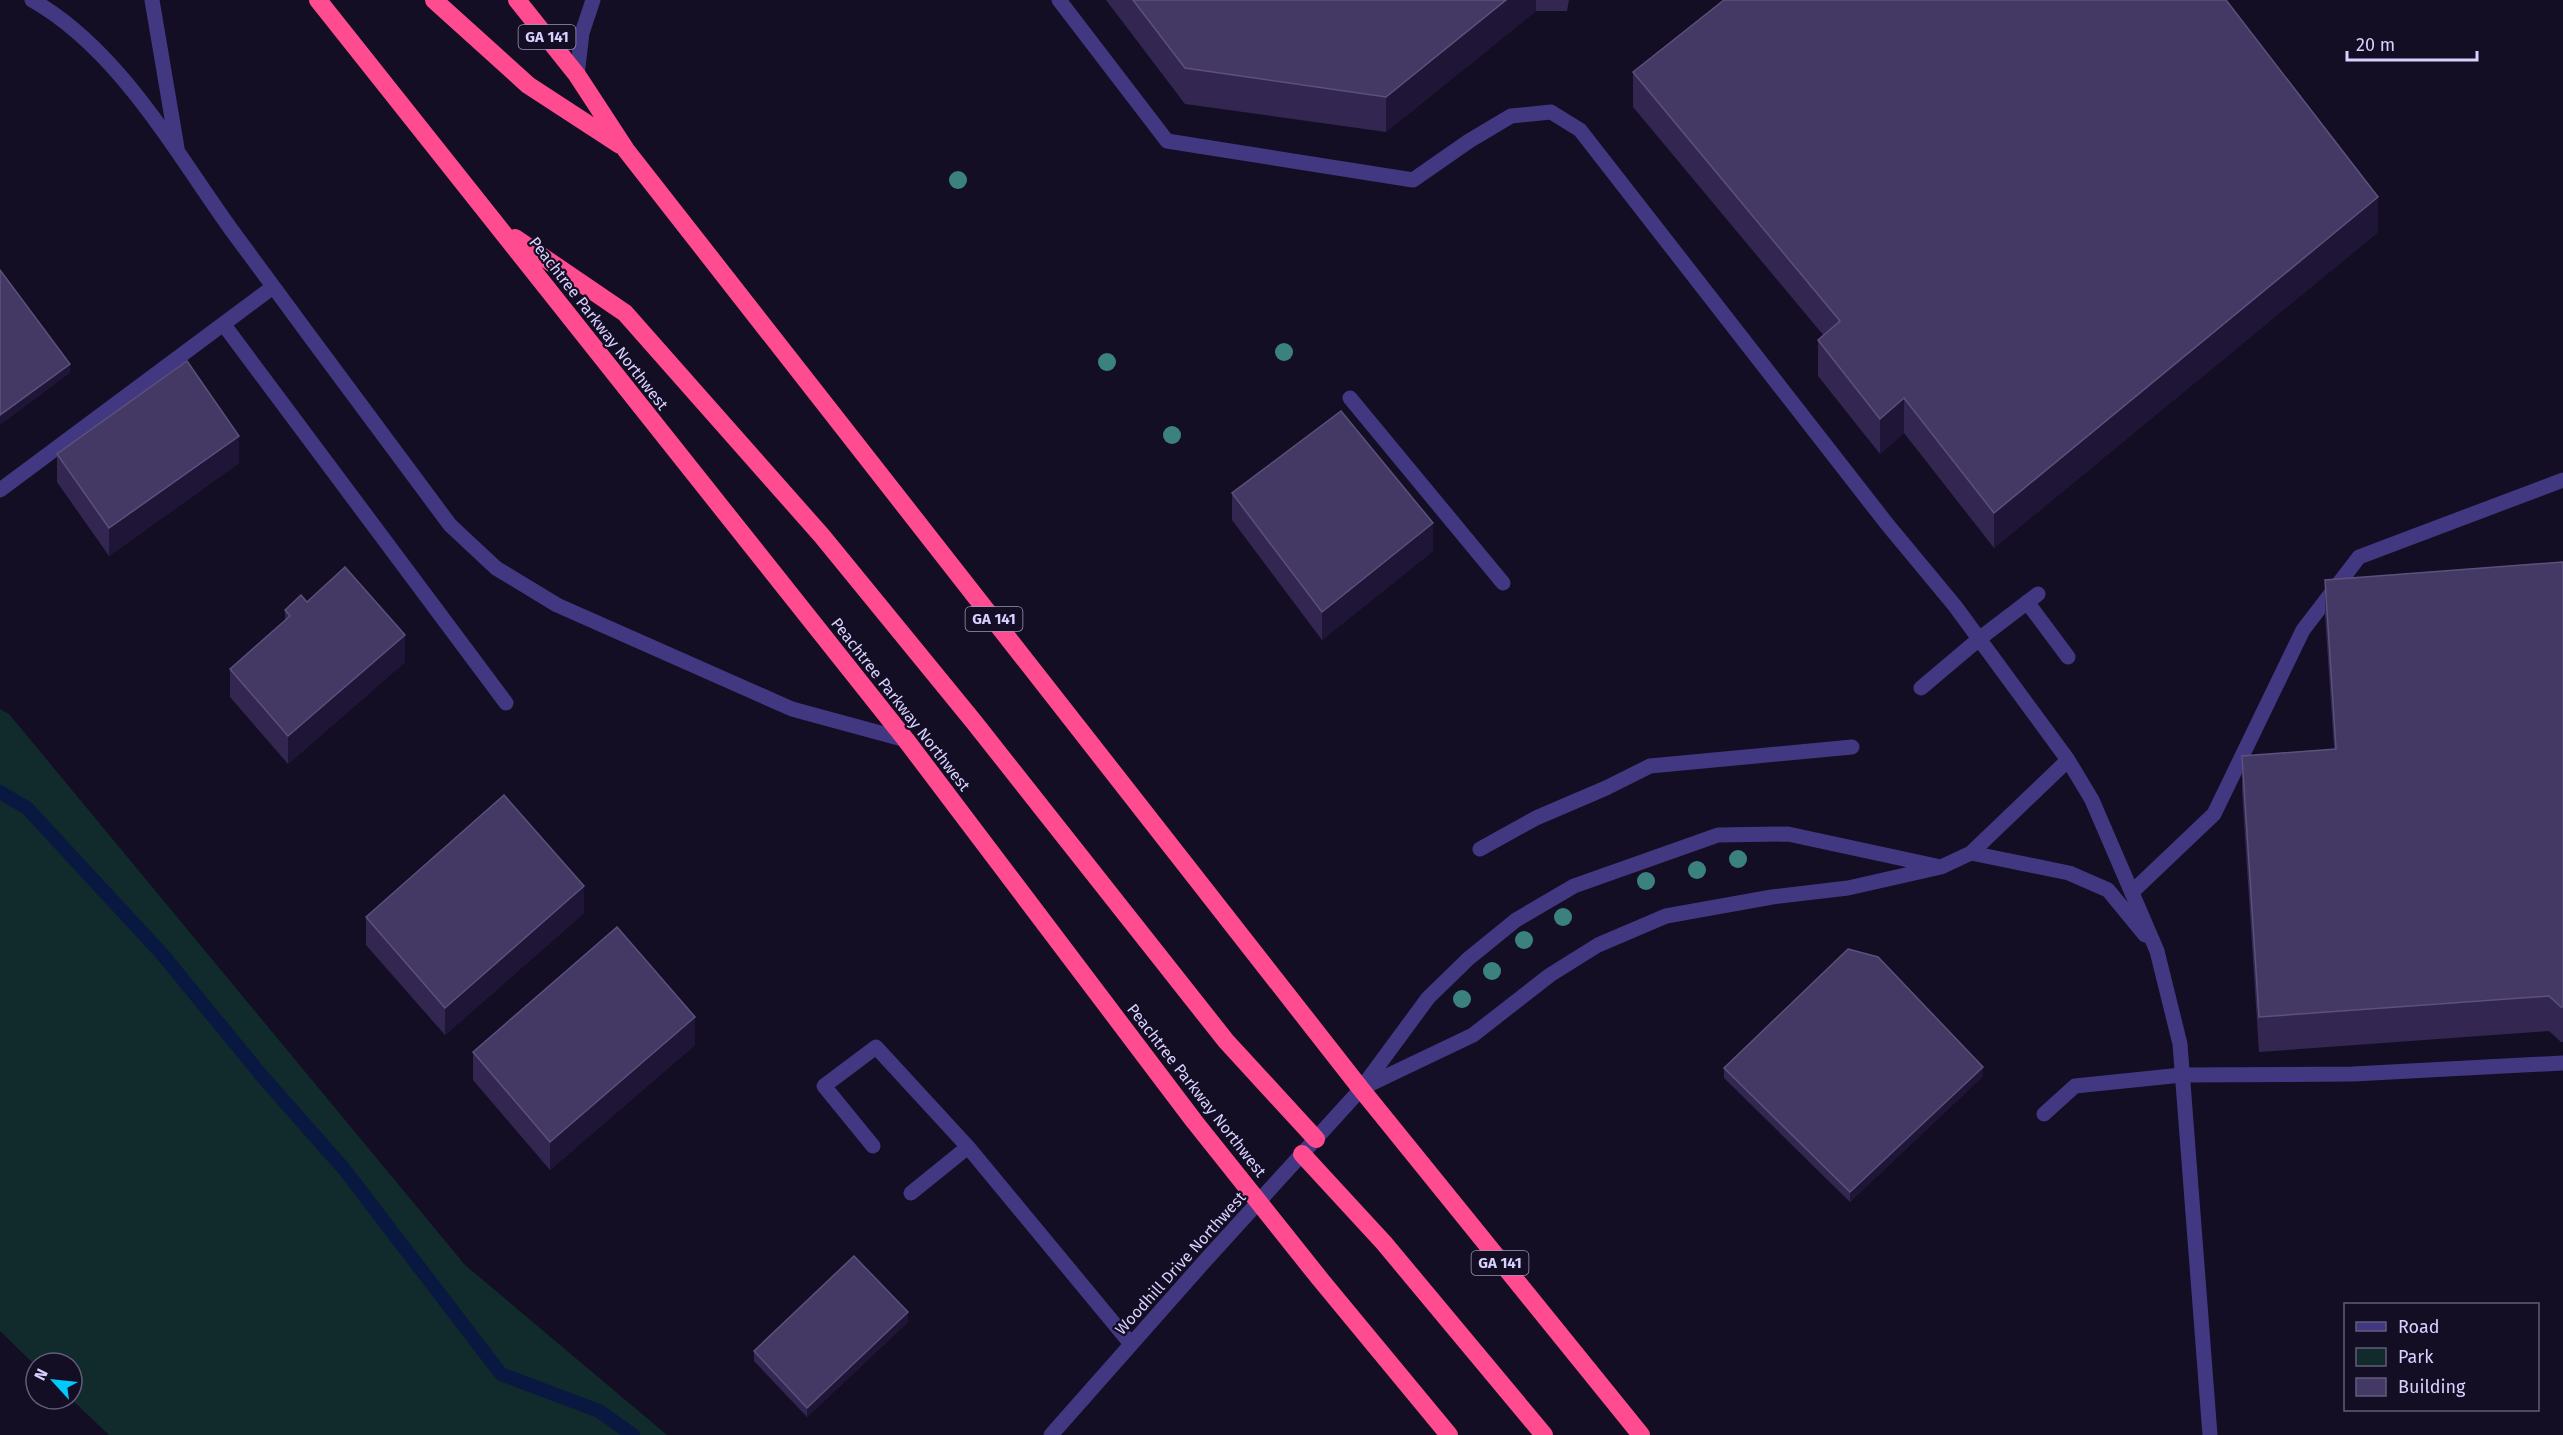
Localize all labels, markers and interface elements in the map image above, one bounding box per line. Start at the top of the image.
scale bar [2347,24,2478,62]
road number: GA 141 [518,25,576,49]
text: 20 m [2356,34,2395,56]
street label: Peachtree Parkway Northwest [525,233,672,414]
road number: GA 141 [966,607,1022,631]
street label: Peachtree Parkway Northwest [827,614,974,795]
street label: Peachtree Parkway Northwest [1123,1000,1270,1181]
street label: Woodhill Drive Northwest [1111,1188,1250,1339]
road number: GA 141 [1472,1251,1528,1275]
legend [2344,1303,2539,1411]
text: Road [2398,1316,2440,1338]
text: Park [2398,1346,2434,1368]
north arrow [24,1351,84,1411]
text: N [30,1365,52,1383]
text: Building [2398,1376,2466,1398]

